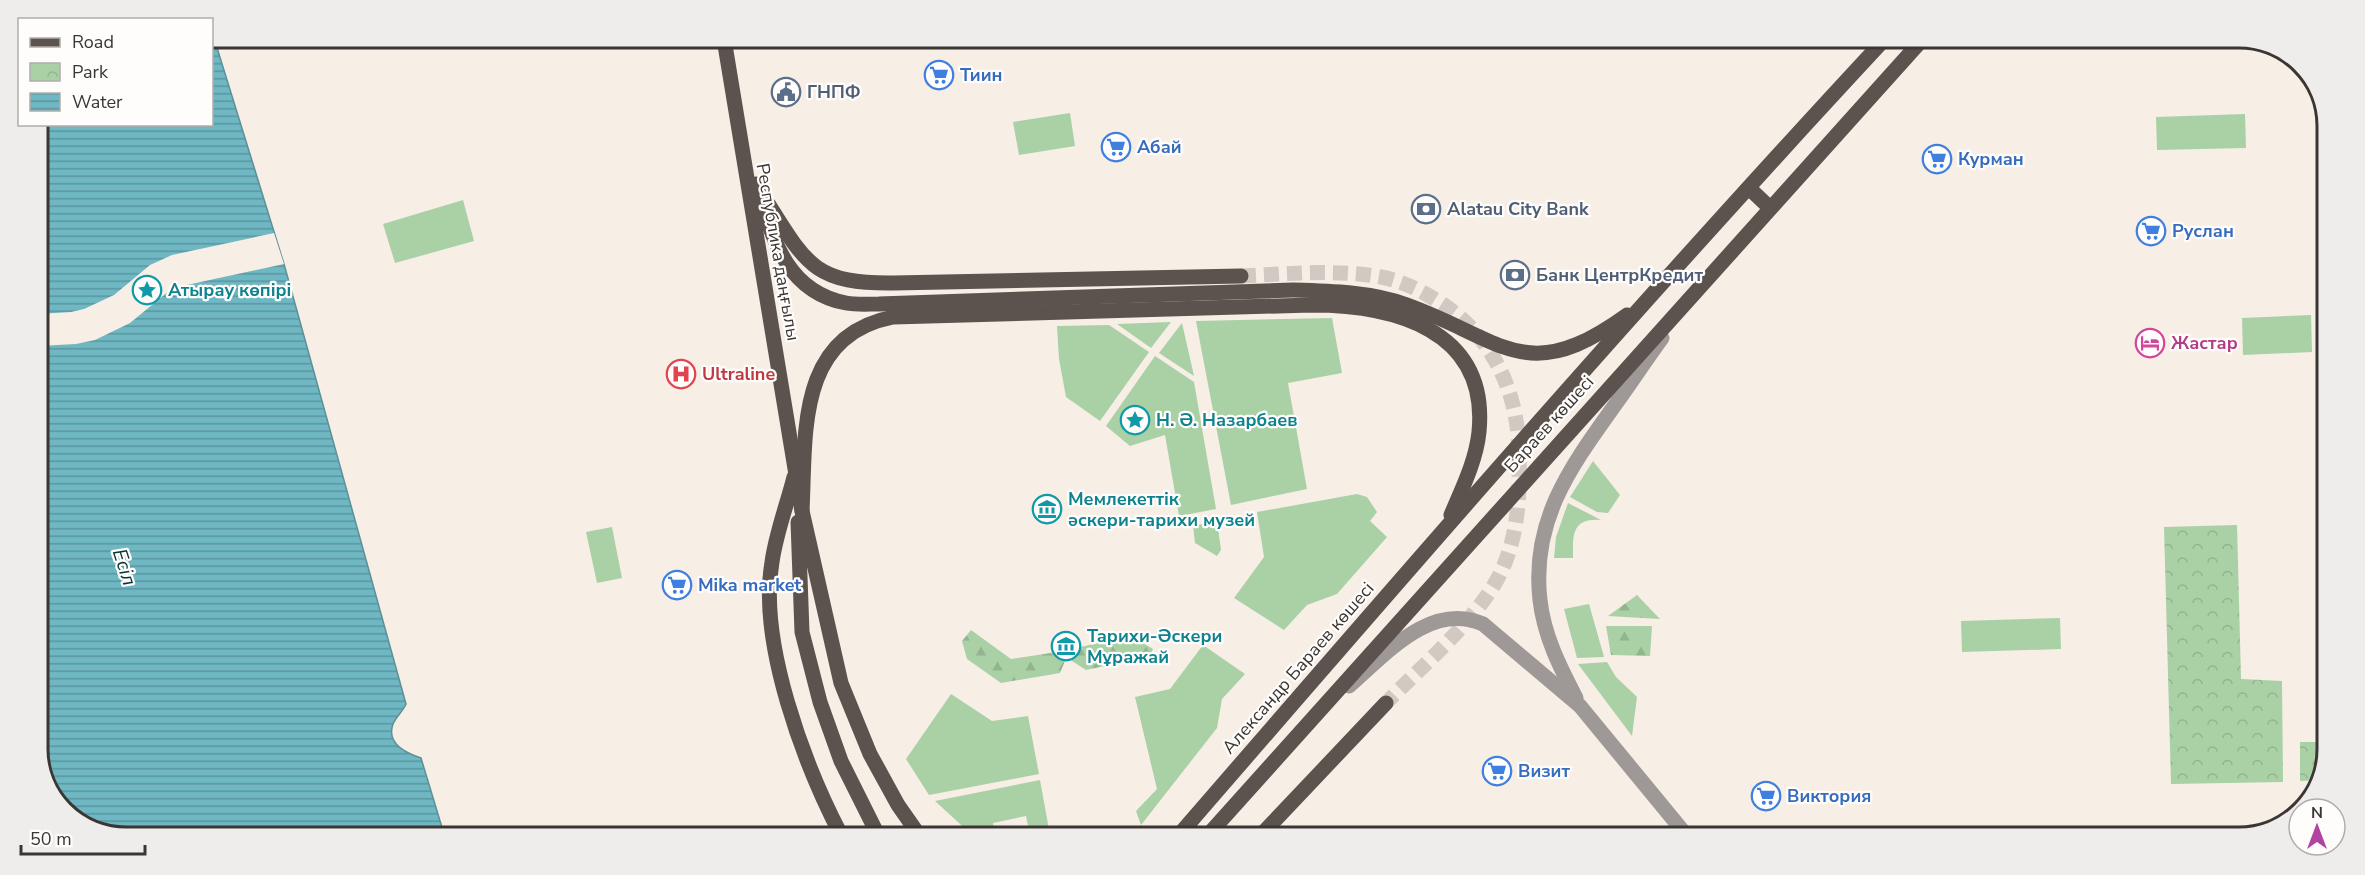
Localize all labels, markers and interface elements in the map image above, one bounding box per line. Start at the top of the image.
legend [18,18,213,126]
text: Road [72,30,114,54]
supermarket icon: Тиин [923,59,955,91]
text: Park [72,60,109,84]
place label: Тиин [960,63,1002,87]
public building icon: ГНПФ [770,76,802,108]
place label: ГНПФ [807,80,861,104]
text: Water [72,90,123,114]
supermarket icon: Абай [1100,131,1132,163]
place label: Абай [1137,135,1182,159]
supermarket icon: Курман [1921,143,1953,175]
place label: Курман [1958,147,2024,171]
street label: Республика даңғылы [751,161,805,343]
bank icon: Alatau City Bank [1410,193,1442,225]
place label: Alatau City Bank [1447,197,1589,221]
supermarket icon: Руслан [2135,215,2167,247]
place label: Руслан [2172,219,2234,243]
bank icon: Банк ЦентрКредит [1499,259,1531,291]
place label: Банк ЦентрКредит [1536,263,1703,287]
place icon: Атырау көпірі [131,274,163,306]
place label: Атырау көпірі [168,278,291,302]
hotel icon: Жастар [2134,327,2166,359]
place label: Жастар [2171,331,2238,355]
hospital icon: Ultraline [665,358,697,390]
place label: Ultraline [702,362,775,386]
street label: Бараев көшесі [1499,370,1599,478]
place icon: Н. Ә. Назарбаев [1119,404,1151,436]
place label: Н. Ә. Назарбаев [1156,408,1298,432]
place label: Мемлекеттік әскери-тарихи музей [1068,487,1255,532]
museum icon: Мемлекеттік әскери-тарихи музей [1031,493,1063,525]
water label: Есіл [106,545,143,589]
supermarket icon: Mika market [661,569,693,601]
place label: Mika market [698,573,801,597]
street label: Александр Бараев көшесі [1217,577,1379,759]
place label: Тарихи-Әскери Мұражай [1087,624,1222,669]
museum icon: Тарихи-Әскери Мұражай [1050,630,1082,662]
supermarket icon: Визит [1481,755,1513,787]
place label: Визит [1518,759,1570,783]
supermarket icon: Виктория [1750,780,1782,812]
place label: Виктория [1787,784,1871,808]
north arrow [2287,797,2347,857]
text: N [2311,802,2323,824]
scale bar [21,818,146,856]
text: 50 m [30,827,72,851]

